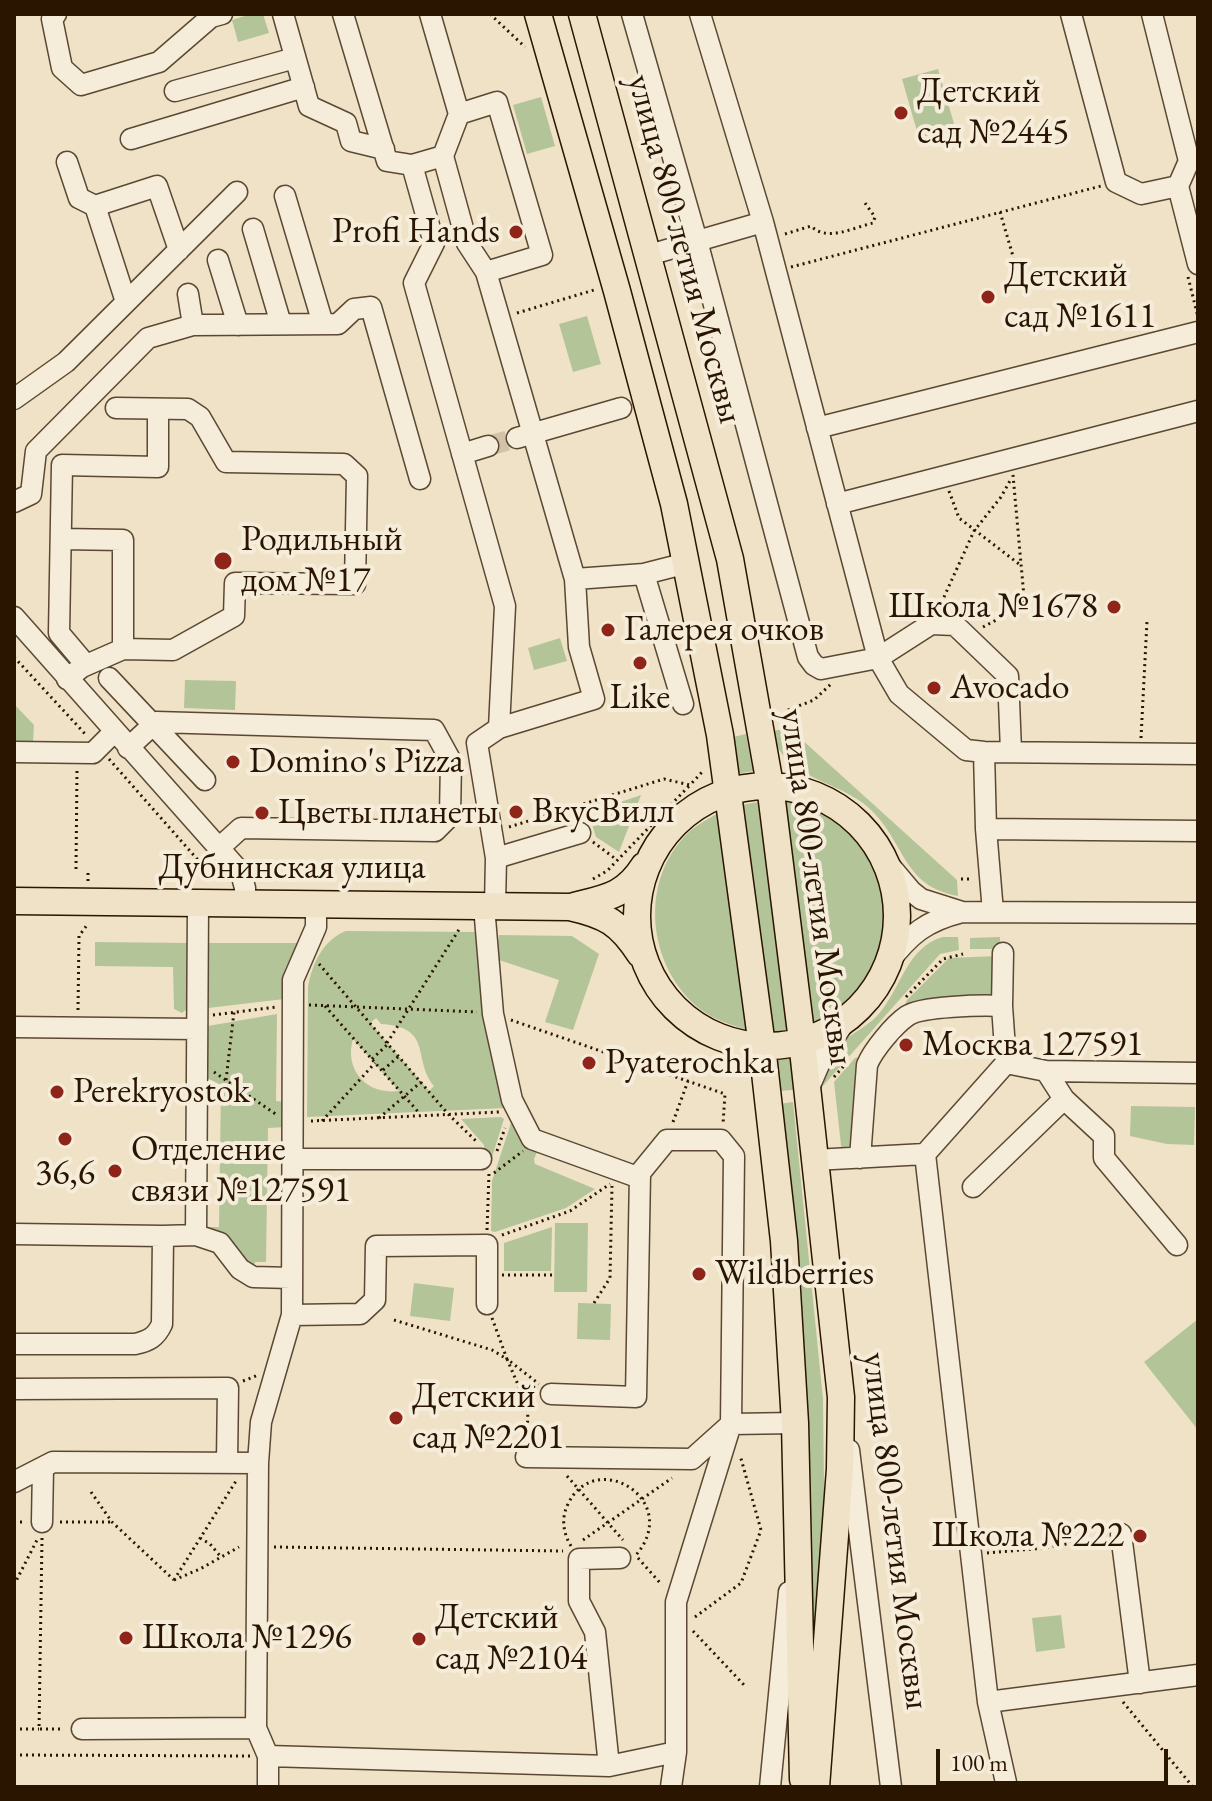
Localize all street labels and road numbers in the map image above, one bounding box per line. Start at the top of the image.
street label: улица 800-летия Москвы [617,70,751,428]
street label: улица 800-летия Москвы [770,706,862,1068]
street label: Дубнинская улица [158,846,426,890]
street label: улица 800-летия Москвы [852,1350,938,1712]

